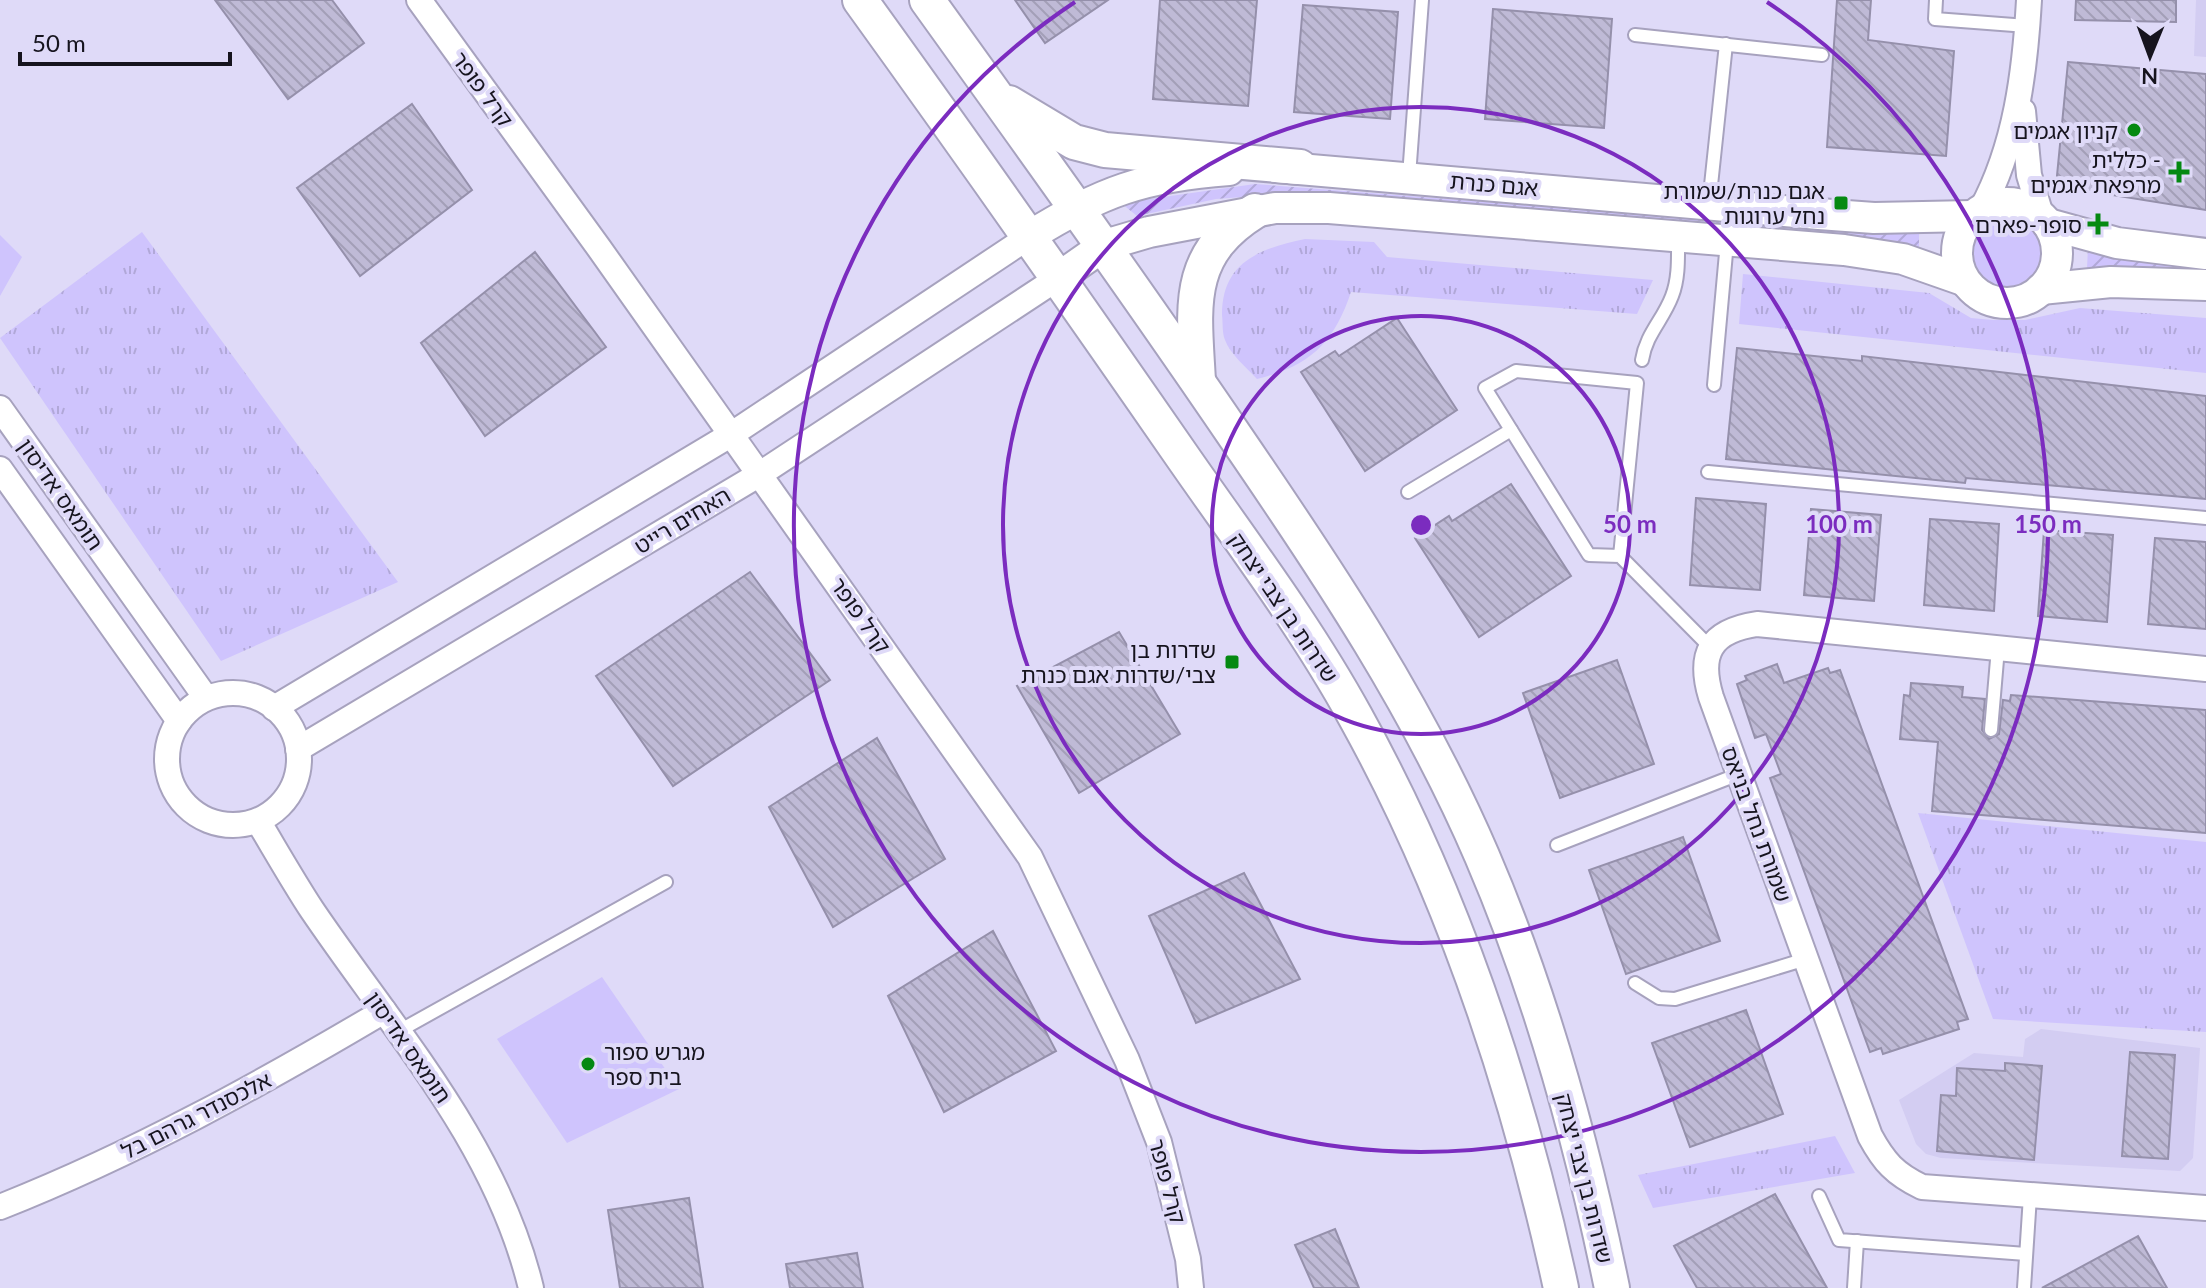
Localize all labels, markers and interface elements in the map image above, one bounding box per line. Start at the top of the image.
scale bar [20,16,230,66]
north arrow [2110,16,2190,96]
text: 50 m [32,28,86,57]
street label: קרל פופר [447,46,519,132]
text: N [2141,63,2158,90]
place label: קניון אגמים [2013,117,2118,144]
marker: קניון אגמים [2125,121,2143,139]
place label: כללית - מרפאת אגמים [2030,146,2161,198]
marker: כללית - מרפאת אגמים [2168,161,2190,183]
street label: אגם כנרת [1449,167,1539,201]
place label: אגם כנרת/שמורת נחל ערוגות [1663,177,1825,229]
marker: אגם כנרת/שמורת נחל ערוגות [1832,194,1850,212]
place label: סופר-פארם [1975,211,2082,238]
marker: סופר-פארם [2089,215,2107,233]
street label: תומאס אדיסון [13,433,109,555]
street label: האחים רייט [629,481,735,559]
text: 50 m [1603,509,1657,538]
text: 100 m [1805,509,1873,538]
text: 150 m [2014,509,2082,538]
centre of rings [1407,511,1435,539]
street label: שדרות בן צבי יצחק [1224,527,1344,687]
street label: קרל פופר [825,572,897,658]
place label: שדרות בן צבי/שדרות אגם כנרת [1021,636,1216,688]
marker: שדרות בן צבי/שדרות אגם כנרת [1223,653,1241,671]
street label: שמורת נחל בניאס [1716,742,1798,906]
street label: תומאס אדיסון [361,986,457,1108]
place label: מגרש ספור בית ספר [604,1038,705,1090]
marker: מגרש ספור בית ספר [579,1055,597,1073]
street label: אלכסנדר גרהם בל [117,1066,276,1164]
street label: שדרות בן צבי יצחק [1551,1090,1619,1266]
street label: קרל פופר [1144,1136,1192,1226]

